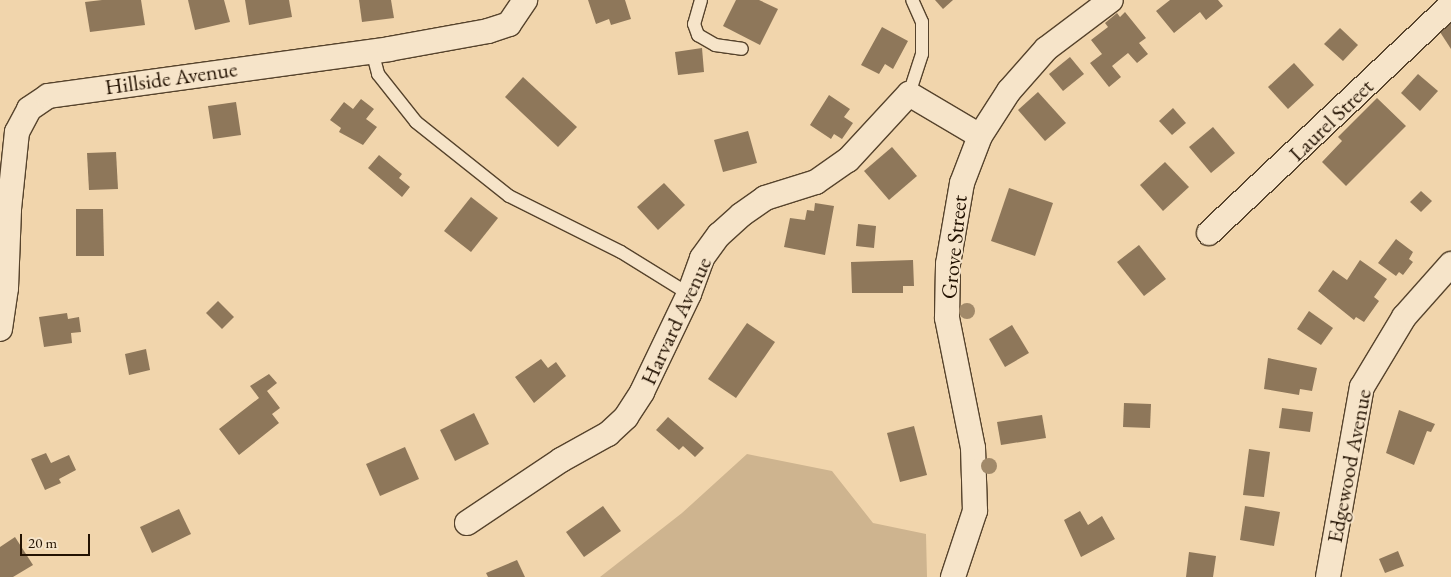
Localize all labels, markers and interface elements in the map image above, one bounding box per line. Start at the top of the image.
street label: Hillside Avenue [103,56,239,100]
street label: Laurel Street [1283,73,1379,167]
street label: Grove Street [935,194,973,300]
street label: Harvard Avenue [635,253,717,389]
street label: Edgewood Avenue [1321,387,1377,545]
scale bar [22,524,92,556]
text: 20 m [28,533,57,552]

